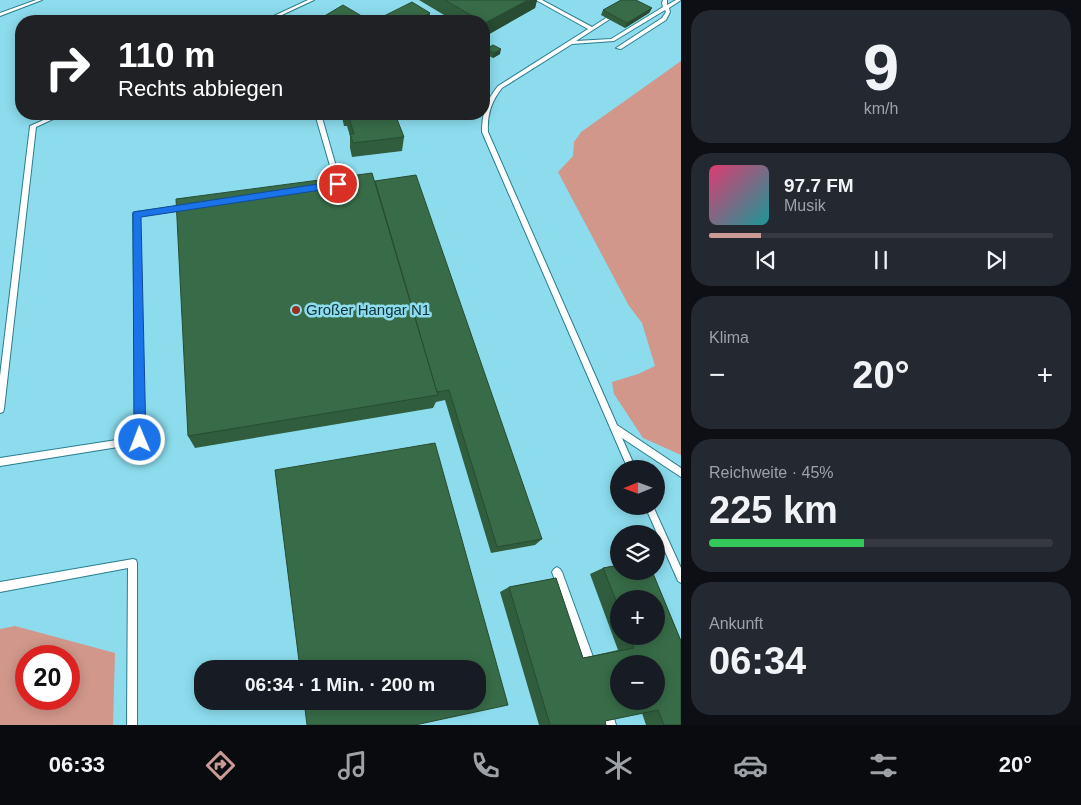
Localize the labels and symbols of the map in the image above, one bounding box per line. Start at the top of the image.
pin [317,163,359,205]
place label: Großer Hangar N1 [306,301,430,318]
marker: Großer Hangar N1 [290,304,302,316]
position arrow [113,413,165,465]
north arrow [610,460,665,515]
speed limit sign: 20 [15,645,80,710]

